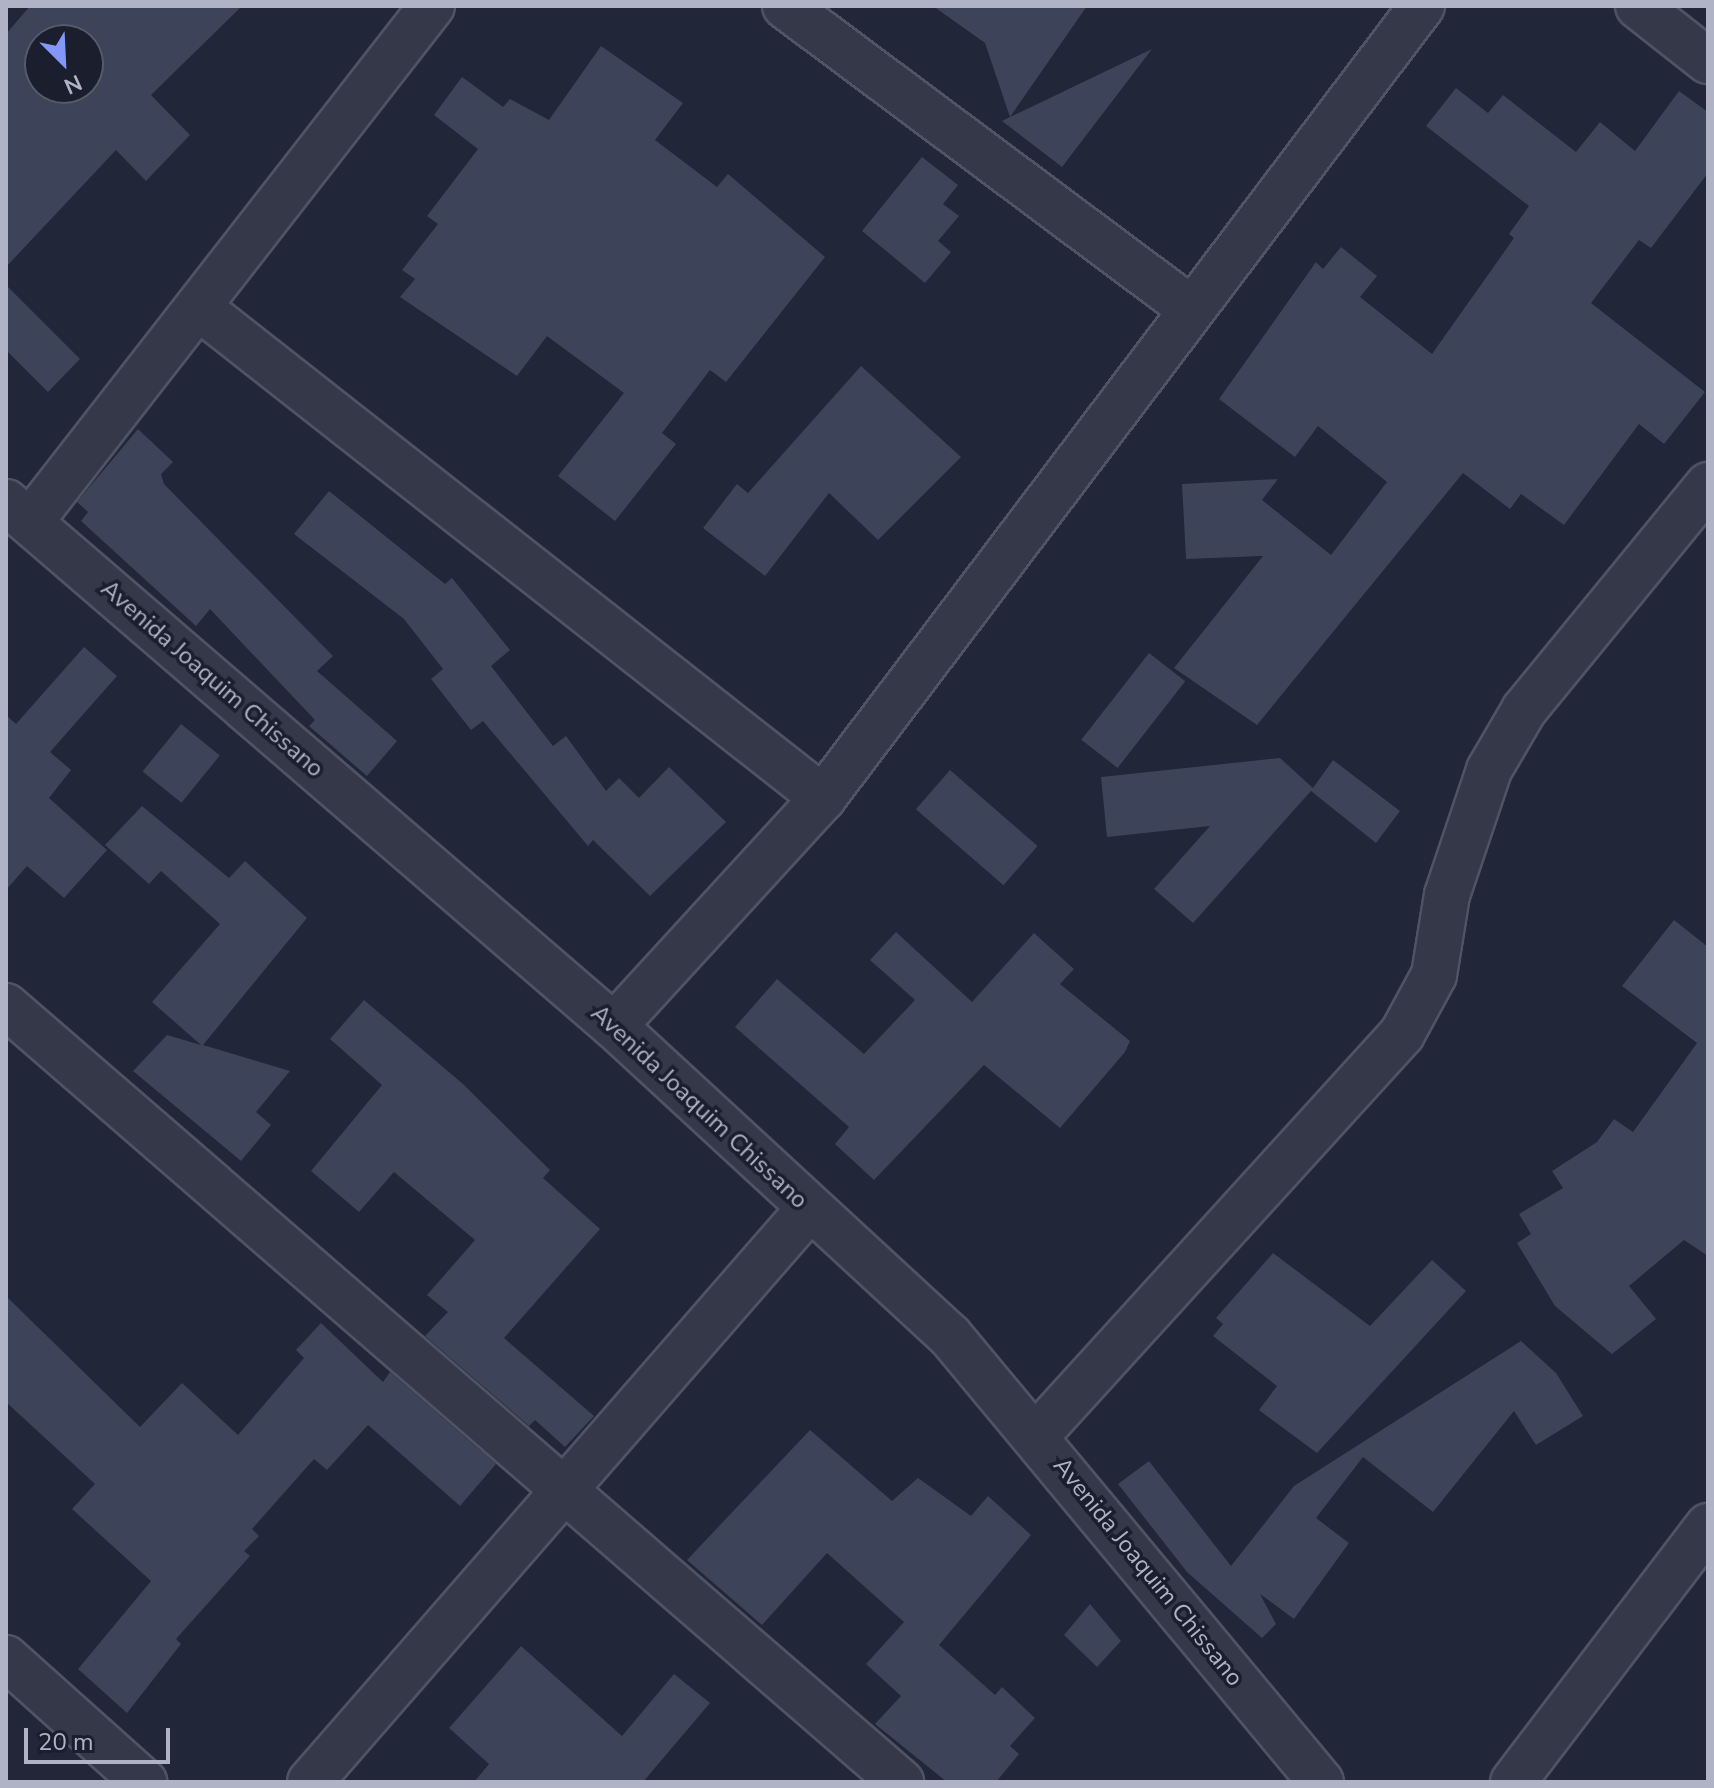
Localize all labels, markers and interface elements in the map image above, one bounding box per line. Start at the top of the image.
north arrow [24,24,104,104]
text: N [59,67,87,101]
street label: Avenida Joaquim Chissano [95,574,329,784]
street label: Avenida Joaquim Chissano [585,999,813,1215]
street label: Avenida Joaquim Chissano [1047,1452,1249,1692]
scale bar [28,1712,174,1762]
text: 20 m [38,1726,94,1758]

